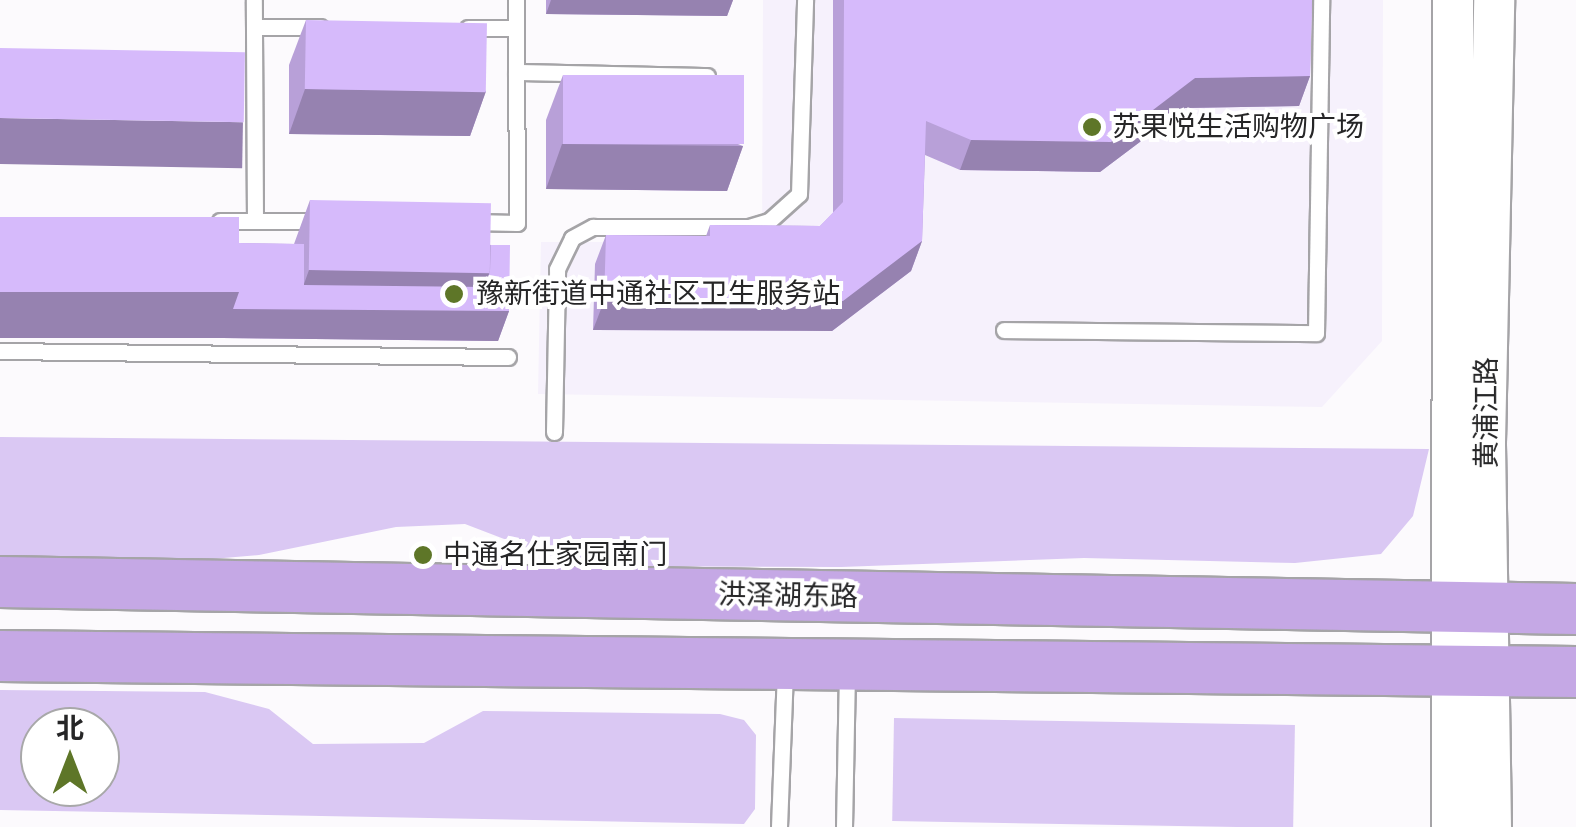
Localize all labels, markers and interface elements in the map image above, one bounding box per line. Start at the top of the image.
place label: 苏果悦生活购物广场 [1112,110,1364,144]
marker: 苏果悦生活购物广场 [1081,116,1103,138]
place label: 豫新街道中通社区卫生服务站 [476,277,840,311]
marker: 豫新街道中通社区卫生服务站 [441,281,467,307]
street label: 黄浦江路 [1470,357,1504,469]
place label: 中通名仕家园南门 [443,538,667,572]
marker: 中通名仕家园南门 [412,544,434,566]
street label: 洪泽湖东路 [718,578,858,614]
north arrow [20,707,120,807]
text: 北 [56,712,84,745]

